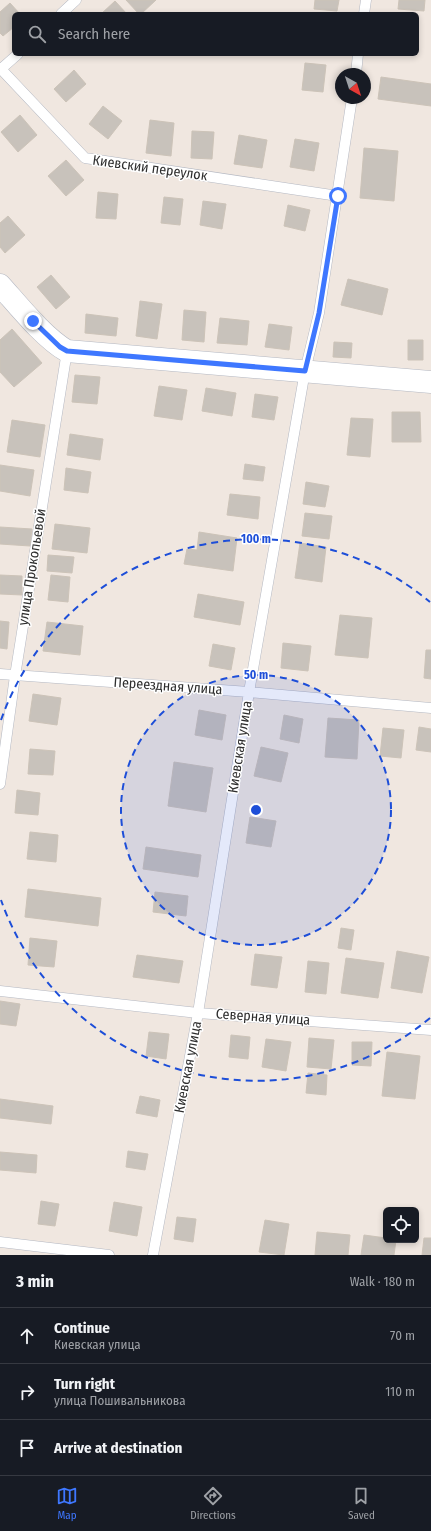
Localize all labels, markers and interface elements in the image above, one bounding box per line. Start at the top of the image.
search box [12,12,419,56]
icon: search [26,23,48,45]
text: Search here [58,25,130,43]
north arrow [335,68,371,104]
street label: Киевский переулок [92,152,209,185]
route start [329,187,347,205]
route end [24,312,42,330]
street label: улица Прокопьевой [14,507,50,627]
text: 100 m [241,532,271,546]
text: 50 m [244,668,268,682]
street label: Переездная улица [113,674,223,698]
street label: Киевская улица [224,699,256,794]
centre of rings [249,803,263,817]
street label: Северная улица [215,1005,311,1029]
street label: Киевская улица [171,1019,205,1114]
map controls [383,1207,419,1243]
button: locate [383,1207,419,1243]
text: 3 min [16,1271,54,1292]
text: Walk · 180 m [350,1274,415,1289]
text: Continue [54,1319,110,1337]
icon: ahead [16,1325,38,1347]
text: 70 m [390,1328,415,1343]
text: Киевская улица [54,1337,141,1352]
text: Turn right [54,1375,115,1393]
icon: right [16,1381,38,1403]
text: 110 m [385,1384,415,1399]
text: улица Пошивальникова [54,1393,186,1408]
icon: arrive [16,1437,38,1459]
text: Arrive at destination [54,1439,182,1457]
tab: Map [56,1485,78,1522]
tab: Directions [190,1485,236,1522]
tab: Saved [348,1485,375,1522]

